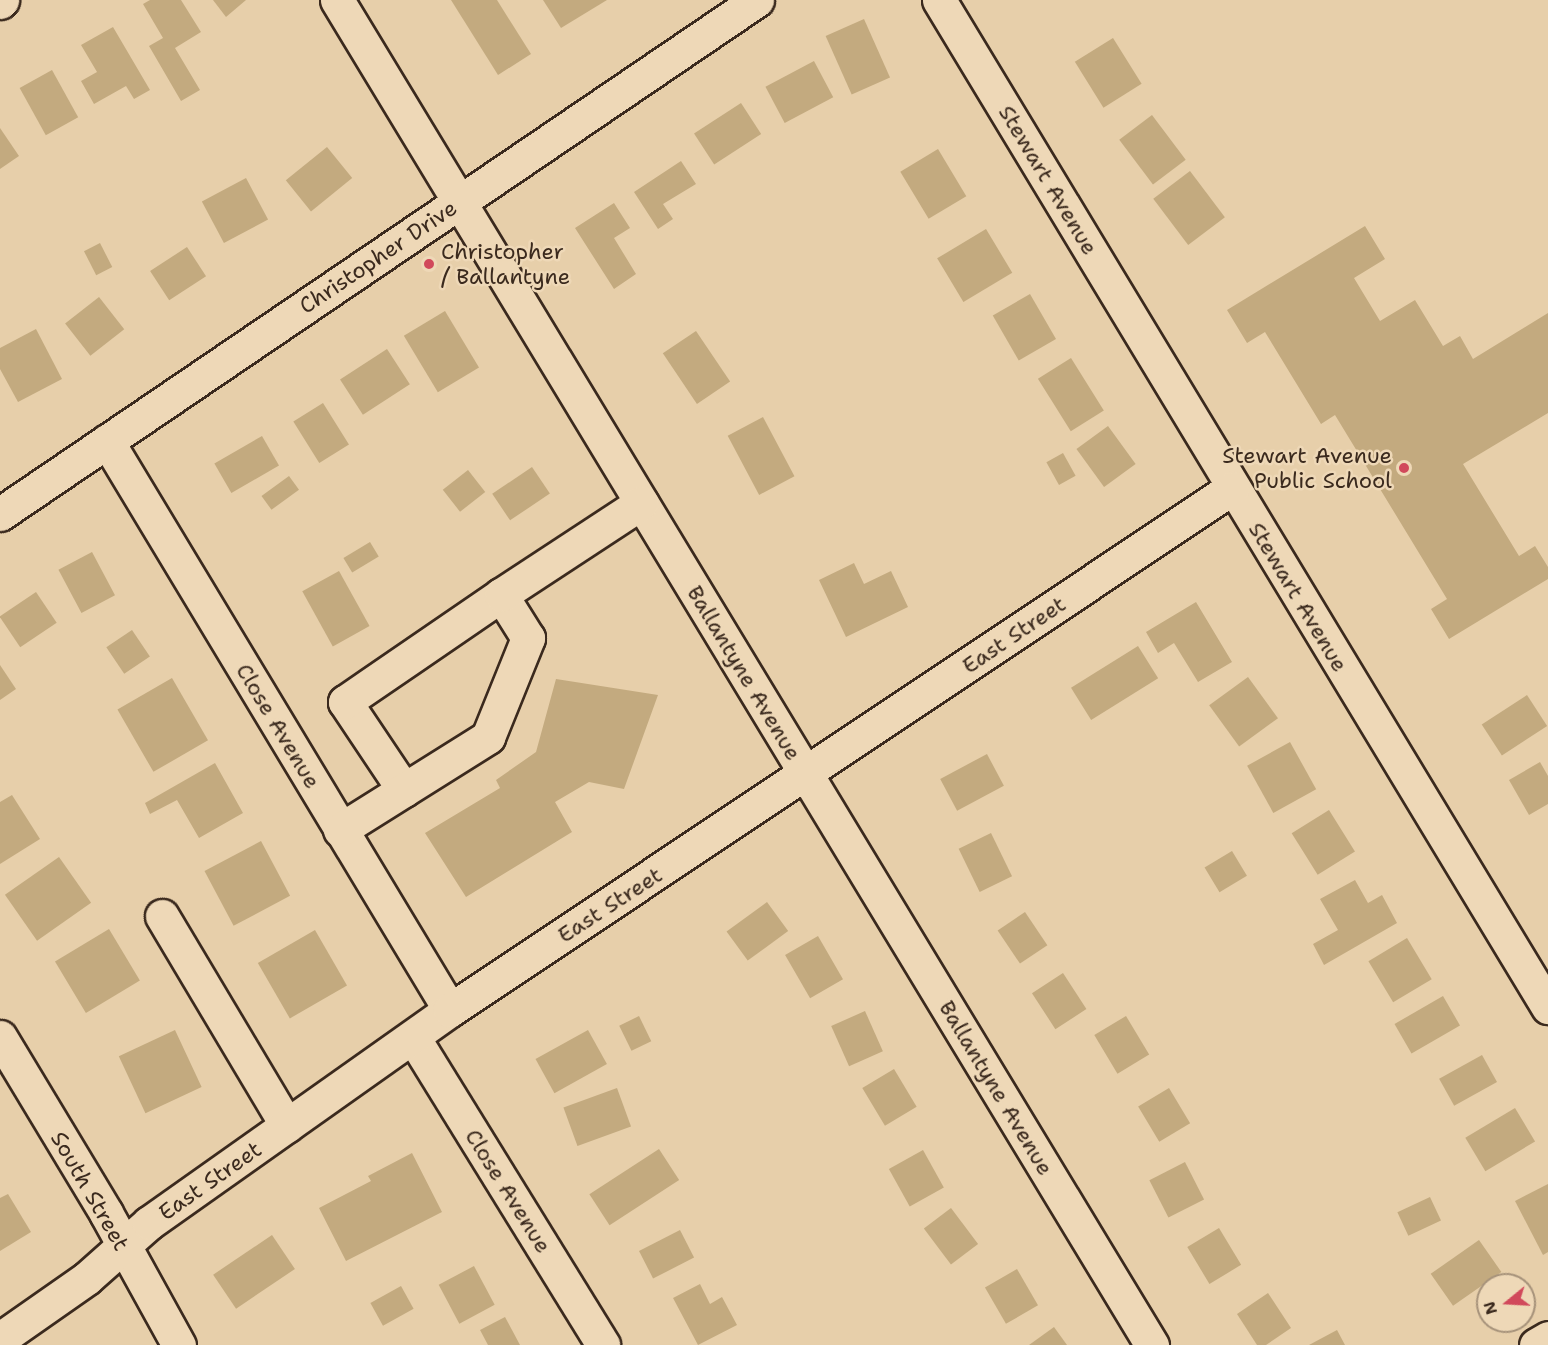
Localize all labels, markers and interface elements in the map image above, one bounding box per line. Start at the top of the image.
street label: Stewart Avenue [993,100,1103,260]
street label: Christopher Drive [294,195,462,319]
place label: Christopher / Ballantyne [441,238,570,290]
marker: Christopher / Ballantyne [422,257,436,271]
place label: Stewart Avenue Public School [1222,442,1392,494]
marker: Stewart Avenue Public School [1397,461,1411,475]
street label: Stewart Avenue [1243,517,1353,677]
street label: Ballantyne Avenue [681,581,807,765]
street label: East Street [957,591,1071,679]
street label: Close Avenue [230,659,326,793]
street label: East Street [553,861,667,949]
street label: Ballantyne Avenue [933,996,1059,1180]
street label: Close Avenue [459,1124,557,1258]
street label: South Street [45,1127,135,1255]
street label: East Street [154,1136,266,1226]
north arrow [1476,1273,1536,1333]
text: N [1478,1299,1502,1317]

